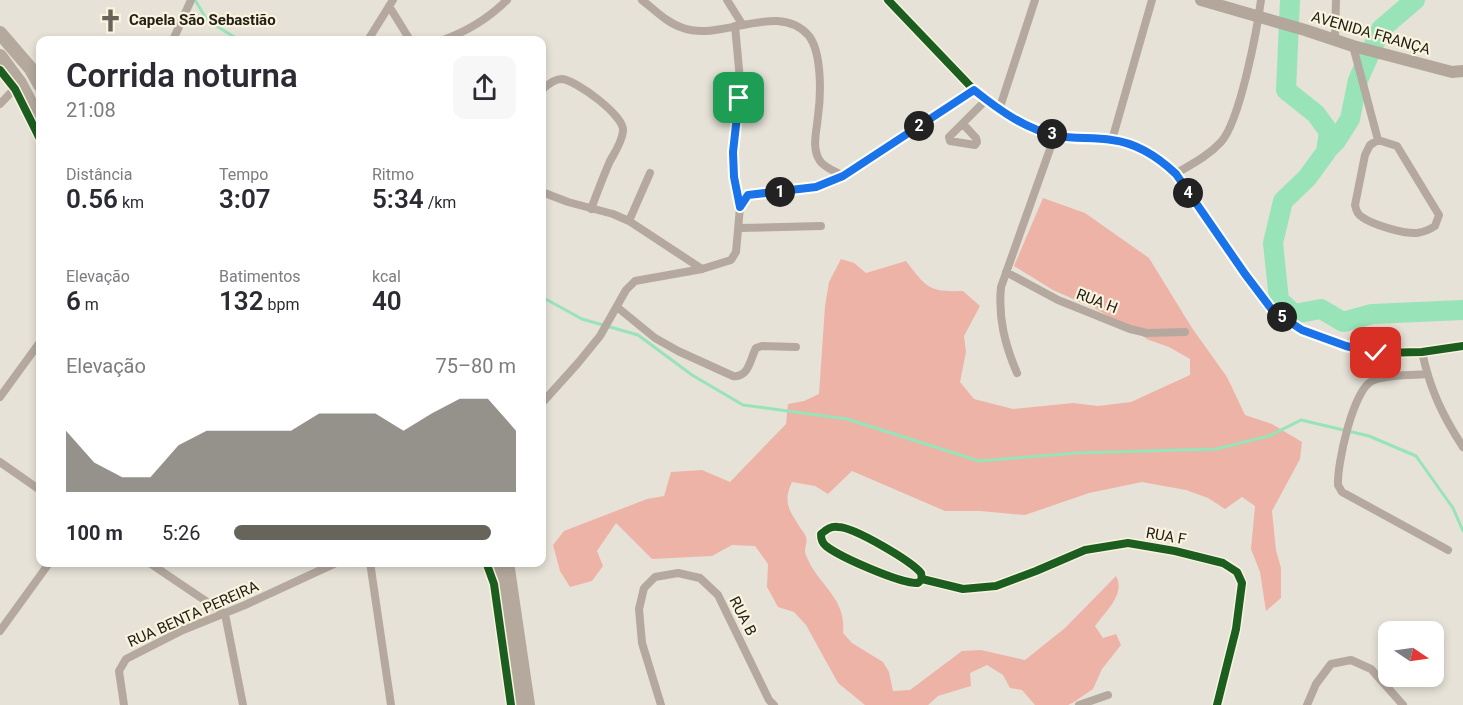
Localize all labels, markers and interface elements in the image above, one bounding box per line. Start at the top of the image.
church icon: Capela São Sebastião [98,7,124,33]
street label: AVENIDA FRANÇA [1310,7,1433,59]
place label: Capela São Sebastião [129,11,276,29]
text: Corrida noturna [66,56,298,95]
button: share [453,56,516,119]
pin [713,72,764,123]
icon: arrive [722,81,755,114]
text: 21:08 [66,98,116,122]
pin: 2 [904,111,934,141]
text: 2 [914,116,924,135]
pin: 3 [1037,119,1067,149]
text: 3 [1047,124,1057,143]
text: Distância [66,165,132,184]
text: Tempo [219,165,268,184]
text: Ritmo [372,165,414,184]
pin: 1 [765,177,795,207]
pin: 4 [1173,178,1203,208]
text: 1 [775,182,785,201]
text: 4 [1183,183,1193,202]
text: 0.56 [66,184,118,214]
text: 3:07 [219,184,271,214]
text: 5:34 [372,184,424,214]
text: km [118,193,144,212]
text: /km [424,193,456,212]
text: Elevação [66,267,130,286]
text: Batimentos [219,267,301,286]
text: kcal [372,267,401,286]
street label: RUA H [1074,285,1120,317]
text: 6 [66,286,81,316]
text: 132 [219,286,264,316]
text: 40 [372,286,402,316]
text: m [81,295,99,314]
text: bpm [264,295,300,314]
pin: 5 [1267,302,1297,332]
text: 5 [1277,307,1287,326]
pin [1350,327,1401,378]
icon: check [1359,336,1392,369]
text: Elevação [66,354,146,378]
text: 75–80 m [435,354,516,378]
text: 100 m [66,521,123,545]
text: 5:26 [162,521,201,545]
street label: RUA F [1144,524,1188,548]
street label: RUA BENTA PEREIRA [125,577,261,651]
street label: RUA B [726,593,760,639]
north arrow [1378,621,1444,687]
map controls [1378,621,1444,687]

